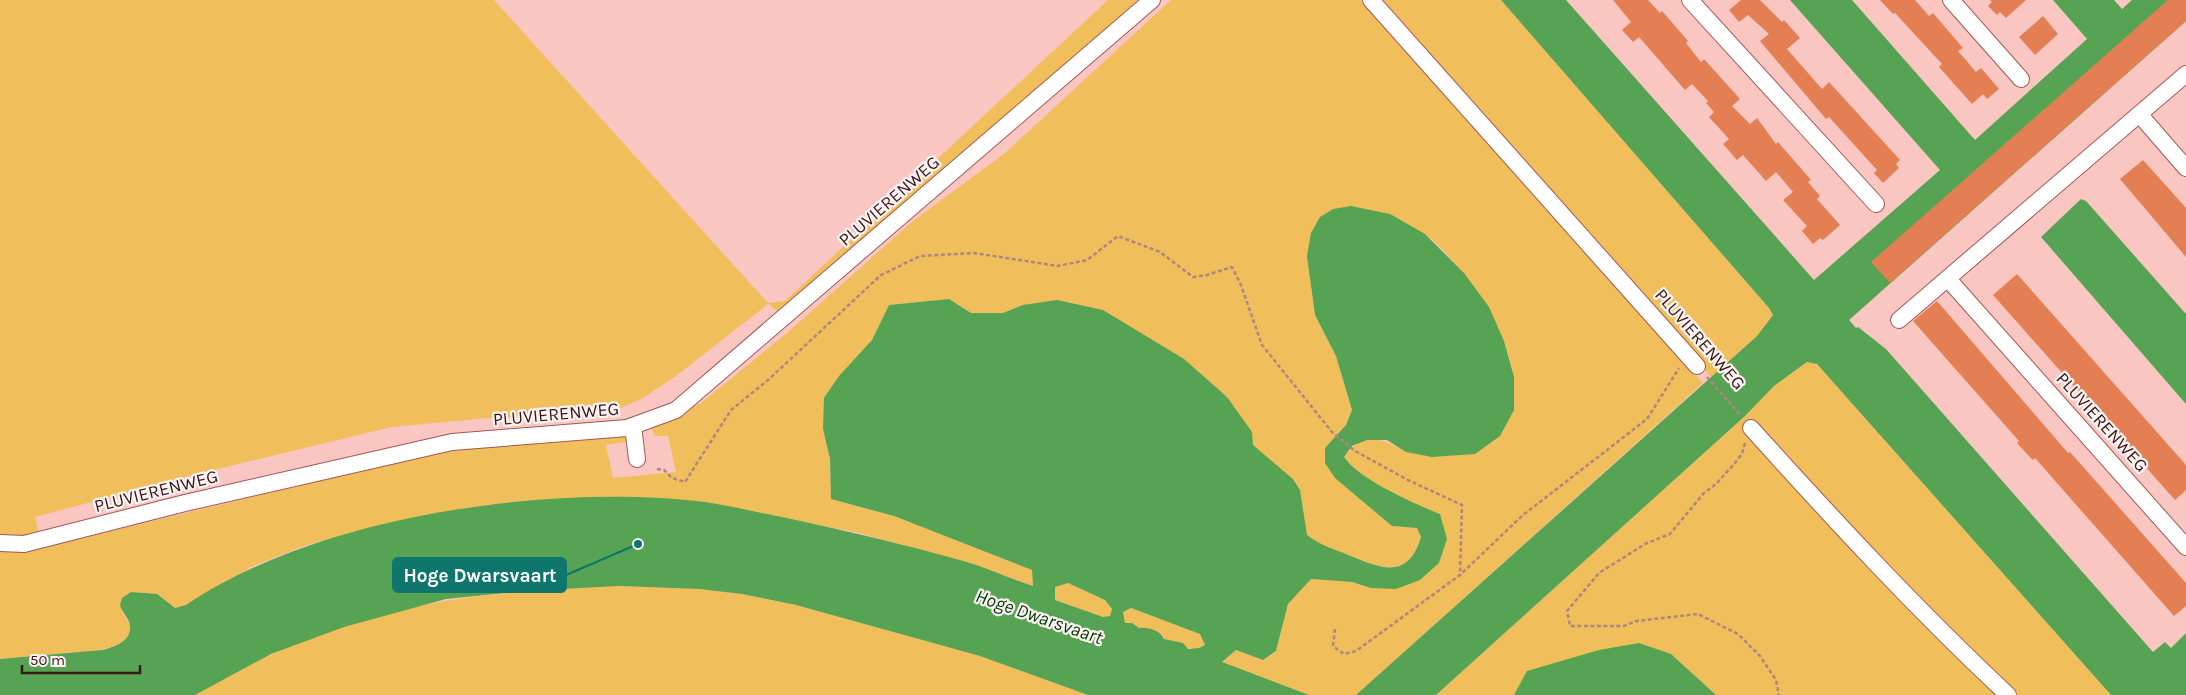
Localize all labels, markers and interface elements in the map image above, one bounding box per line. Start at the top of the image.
street label: PLUVIERENWEG [834,151,944,251]
street label: PLUVIERENWEG [1650,284,1750,394]
street label: PLUVIERENWEG [2051,368,2153,476]
street label: PLUVIERENWEG [492,398,620,430]
street label: PLUVIERENWEG [92,465,220,517]
callout: Hoge Dwarsvaart [393,558,566,592]
text: Hoge Dwarsvaart [403,565,557,587]
water label: Hoge Dwarsvaart [973,585,1106,649]
scale bar [22,642,140,674]
text: 50 m [30,651,65,669]

